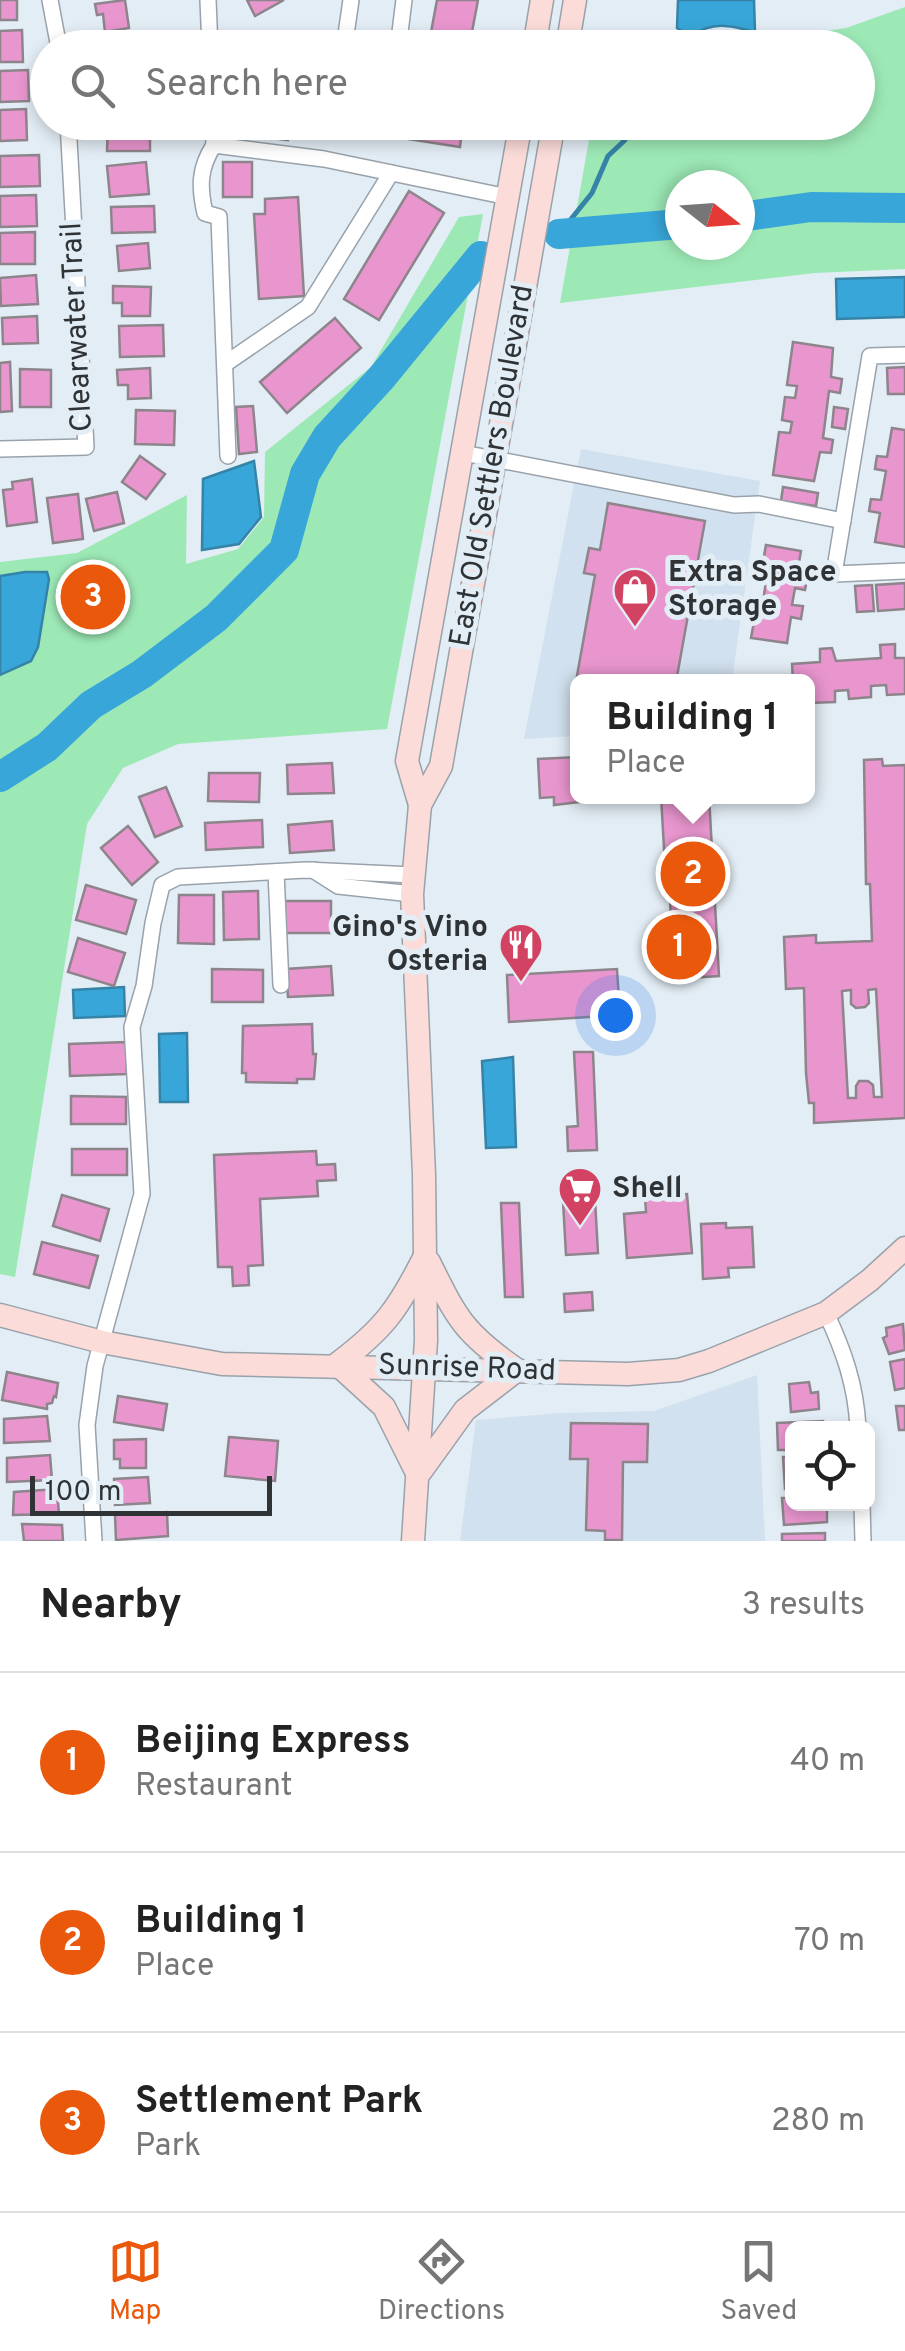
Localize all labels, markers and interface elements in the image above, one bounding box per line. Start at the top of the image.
search box [30,30,875,140]
icon: search [65,58,120,113]
text: Search here [145,61,348,110]
north arrow [665,170,755,260]
street label: Clearwater Trail [54,221,102,433]
street label: East Old Settlers Boulevard [443,282,543,650]
place label: Extra Space Storage [668,555,836,626]
pin: 3 [61,560,126,634]
shop icon: Extra Space Storage [612,567,658,628]
popup [570,674,815,804]
text: Building 1 [606,695,779,744]
text: Place [606,744,686,784]
pin: 2 [660,836,726,912]
place label: Gino's Vino Osteria [332,910,488,981]
pin: 1 [646,910,712,984]
restaurant icon: Gino's Vino Osteria [498,922,544,983]
your location [590,990,641,1041]
supermarket icon: Shell [557,1166,603,1227]
place label: Shell [612,1171,682,1208]
street label: Sunrise Road [377,1347,557,1391]
map controls [785,1421,875,1511]
button: locate [785,1421,875,1511]
scale bar [30,1471,272,1516]
text: 100 m [45,1475,121,1511]
text: Nearby [40,1580,182,1633]
text: 3 results [742,1586,865,1626]
text: Beijing Express [135,1718,411,1767]
text: 1 [66,1742,79,1782]
text: 40 m [790,1742,865,1782]
text: Restaurant [135,1767,293,1807]
text: Building 1 [135,1898,308,1947]
text: 2 [63,1922,82,1962]
text: 70 m [794,1922,865,1962]
text: Place [135,1947,214,1987]
text: Settlement Park [135,2078,423,2127]
text: 3 [63,2102,82,2142]
text: 280 m [771,2102,865,2142]
text: Park [135,2127,201,2167]
tab: Map [108,2234,163,2330]
tab: Directions [378,2234,505,2330]
tab: Saved [720,2234,797,2330]

